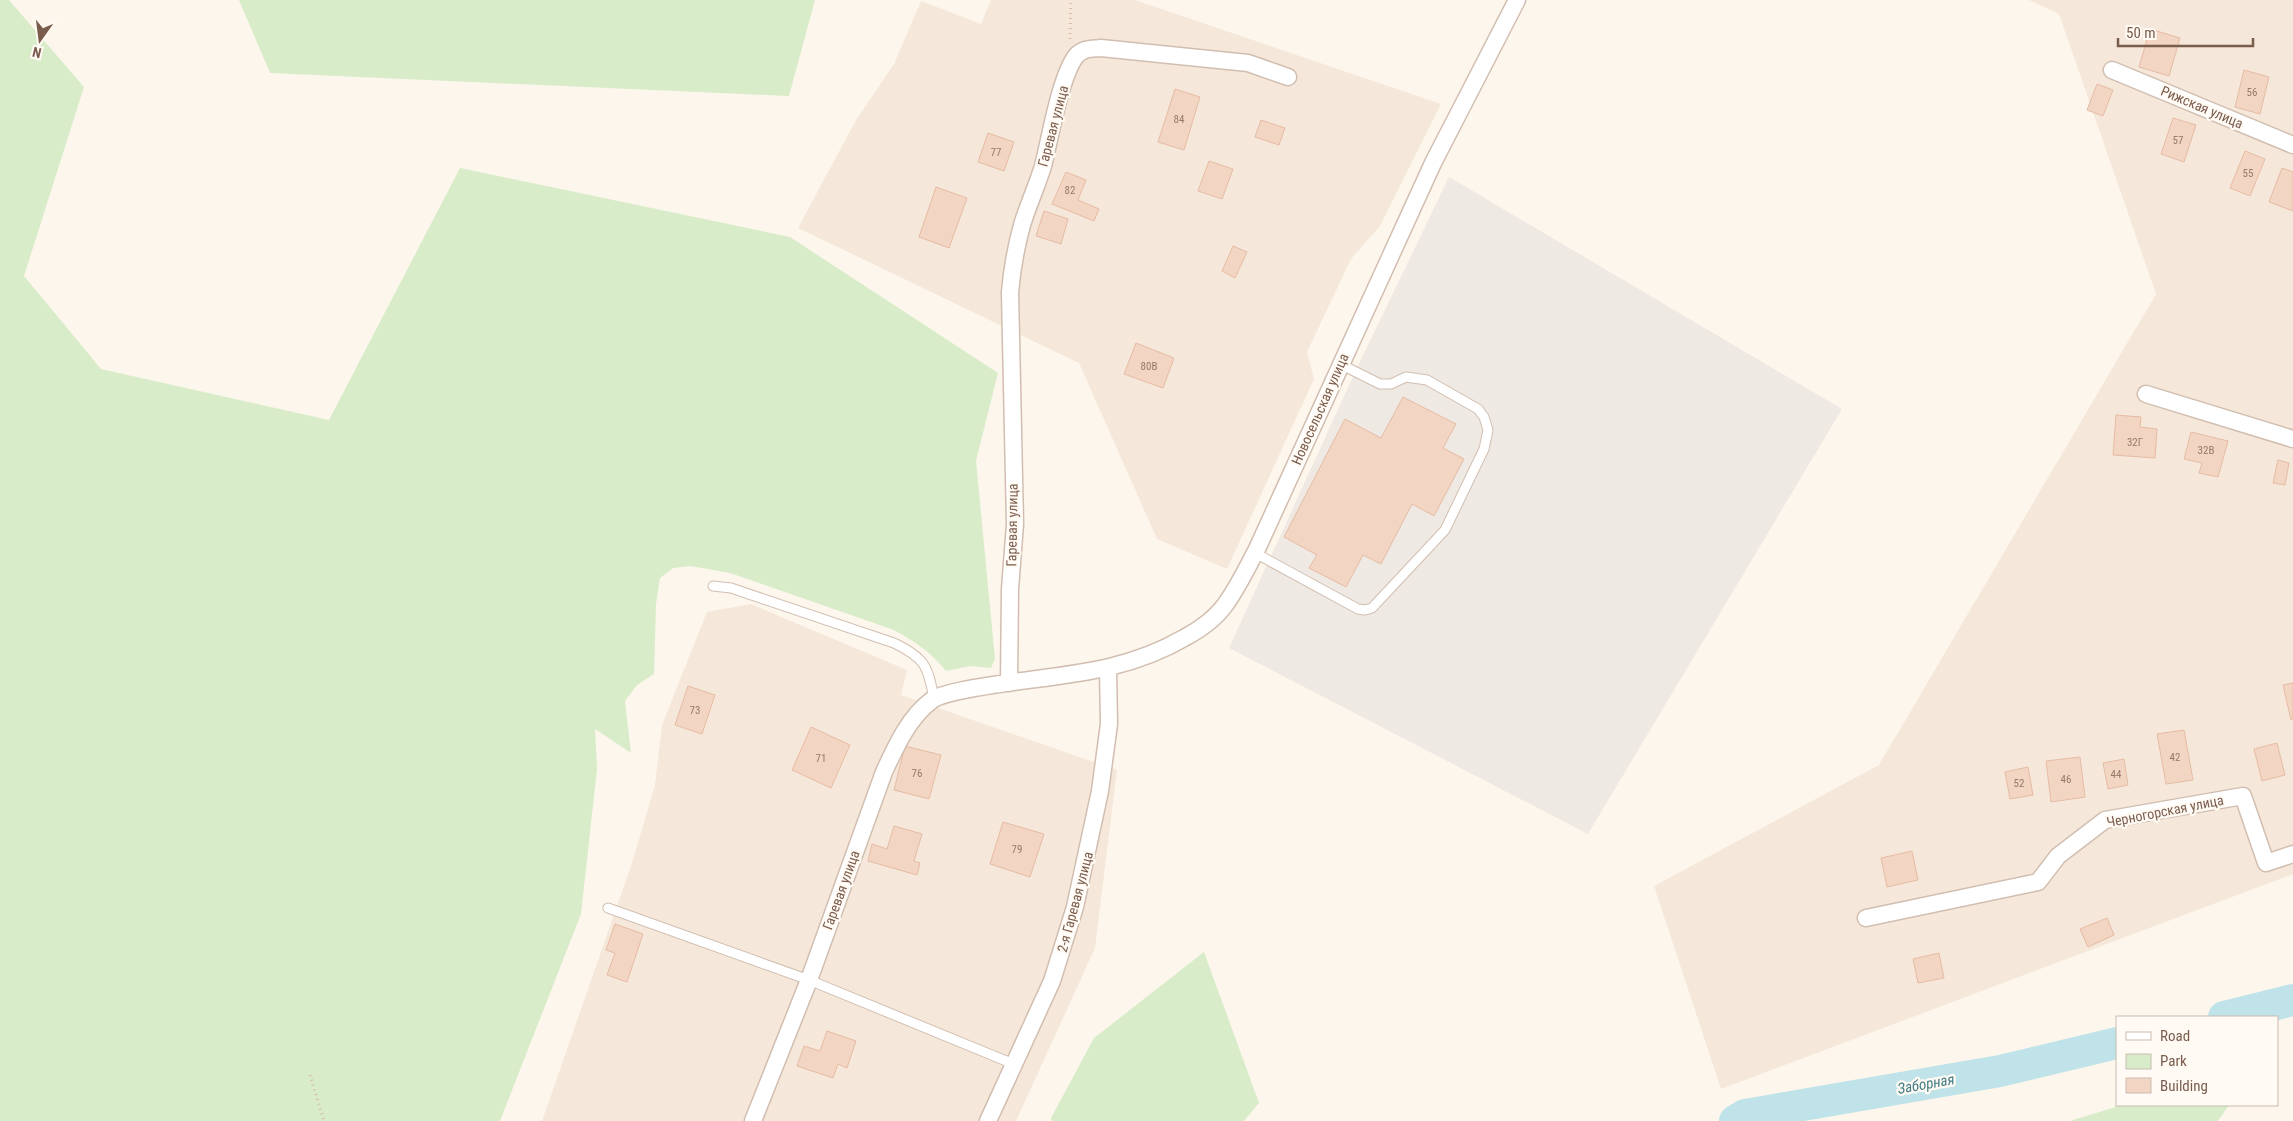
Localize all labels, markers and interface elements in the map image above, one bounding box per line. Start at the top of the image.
north arrow [15,15,65,65]
scale bar [2118,15,2253,47]
text: 50 m [2126,24,2156,42]
text: N [31,44,43,61]
street label: Рижская улица [2158,82,2246,132]
street label: Гаревая улица [1035,84,1071,168]
house number: 56 [2247,86,2257,99]
house number: 84 [1174,113,1185,126]
house number: 57 [2173,134,2183,147]
house number: 77 [991,146,1001,159]
house number: 55 [2243,167,2253,180]
house number: 82 [1065,184,1075,197]
street label: Новосельская улица [1288,351,1352,467]
house number: 80В [1141,360,1157,373]
house number: 32Г [2127,436,2143,449]
house number: 32В [2198,444,2214,457]
street label: Гаревая улица [1003,483,1021,567]
house number: 73 [690,704,700,717]
house number: 42 [2170,751,2180,764]
house number: 71 [816,752,826,765]
house number: 76 [912,767,922,780]
house number: 44 [2111,768,2122,781]
house number: 46 [2061,773,2071,786]
house number: 52 [2014,777,2024,790]
street label: Черногорская улица [2105,792,2225,830]
house number: 79 [1012,843,1022,856]
street label: Гаревая улица [819,848,863,932]
street label: 2-я Гаревая улица [1054,850,1096,954]
legend [2116,1016,2278,1106]
text: Road [2160,1027,2190,1045]
text: Park [2160,1052,2187,1070]
water label: Заборная [1896,1070,1956,1098]
text: Building [2160,1077,2208,1095]

